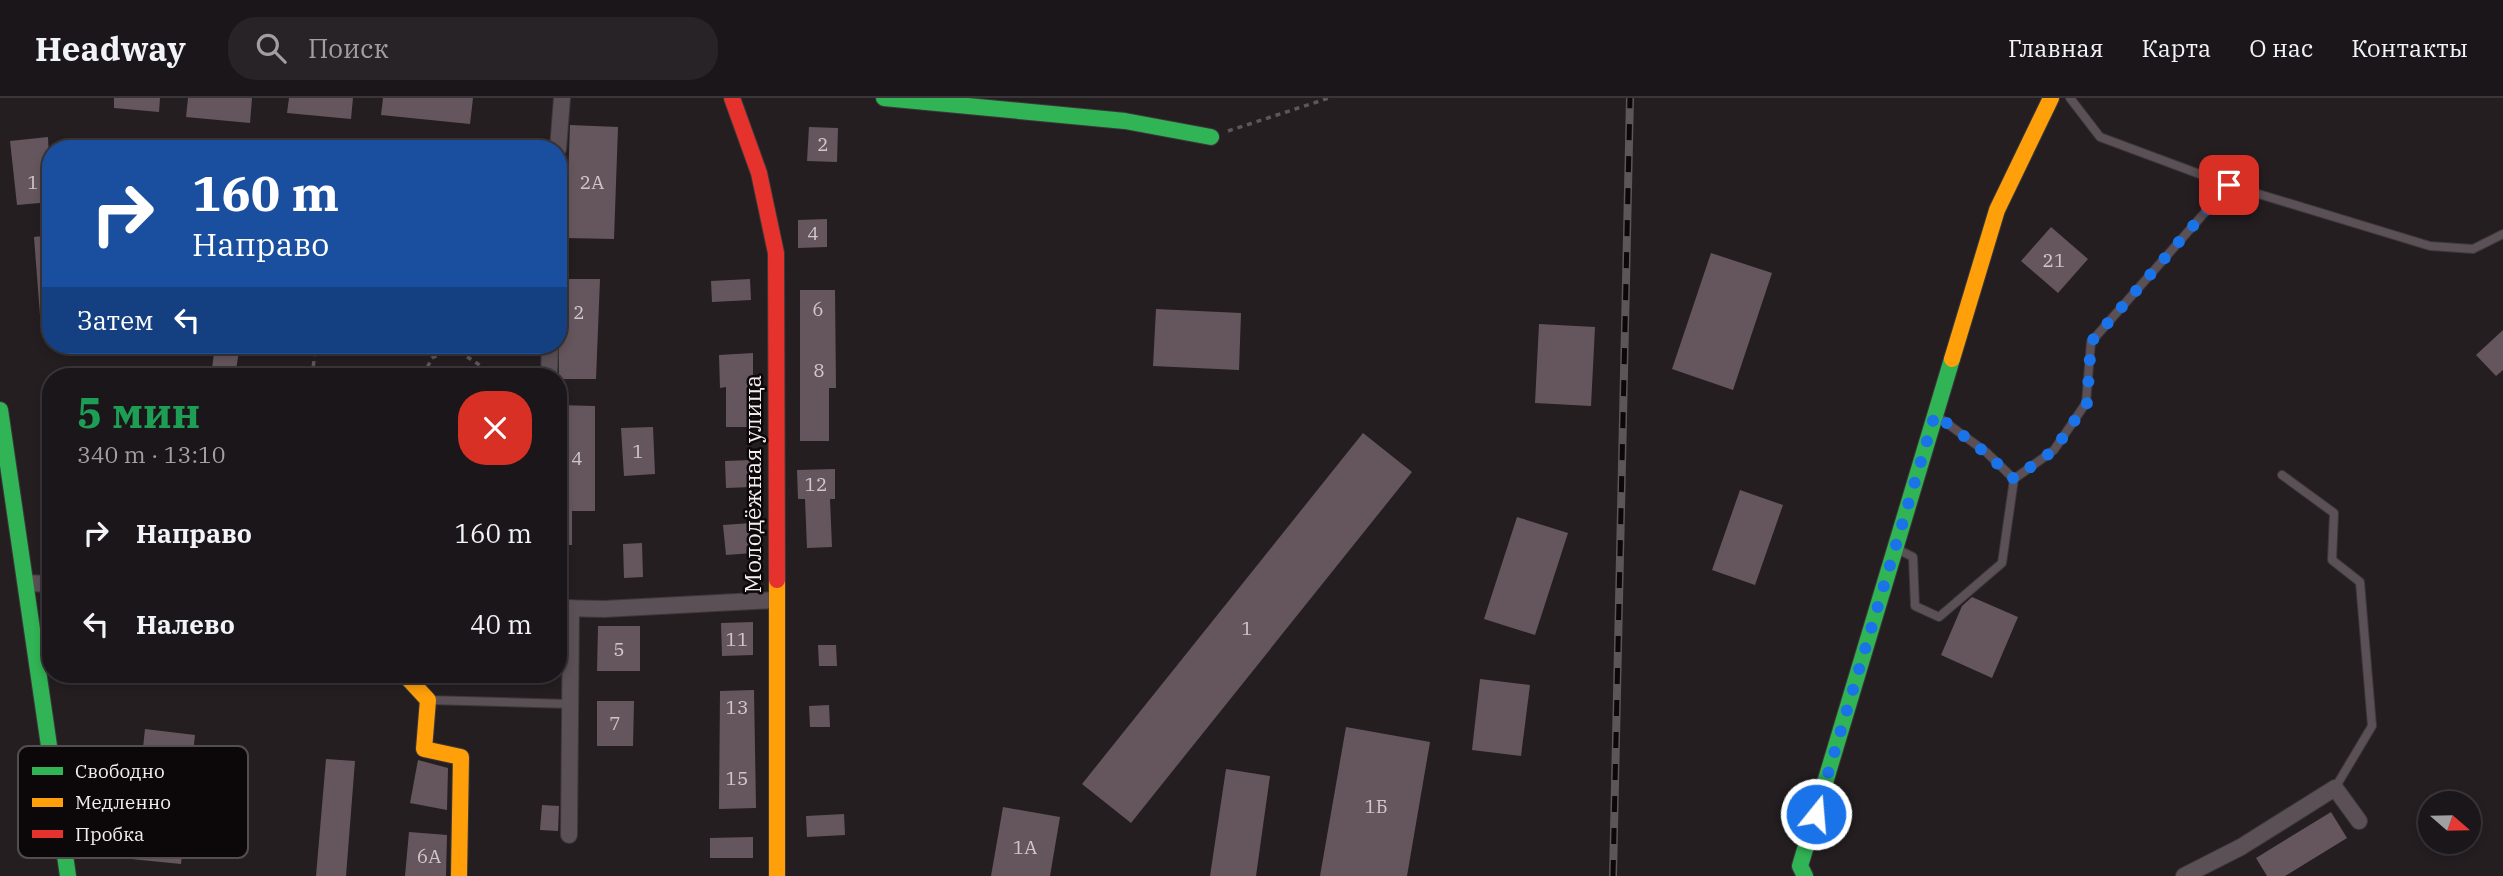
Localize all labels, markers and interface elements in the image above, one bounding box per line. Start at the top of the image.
search box [228,17,718,80]
text: Headway [35,27,186,70]
icon: search [252,29,290,67]
text: Поиск [308,31,389,65]
text: Главная [2008,32,2104,64]
text: Карта [2142,32,2211,64]
text: О нас [2249,32,2313,64]
text: Контакты [2351,32,2468,64]
house number: 2 [817,132,829,156]
pin [2199,155,2259,215]
text: 160 m [192,161,339,224]
icon: arrive [2210,166,2248,204]
icon: right [77,168,168,259]
house number: 1 [27,170,39,194]
house number: 2А [580,170,604,194]
house number: 4 [807,221,819,245]
text: Направо [192,223,329,265]
house number: 21 [2043,248,2065,272]
house number: 6 [812,297,824,321]
house number: 2 [573,300,585,324]
icon: left [168,301,206,339]
text: Затем [77,303,154,337]
house number: 8 [813,358,825,382]
street label: Молодёжная улица [737,375,767,593]
text: 5 мин [77,385,200,440]
button: close [458,391,532,465]
text: 340 m · 13:10 [77,439,226,469]
house number: 1 [632,439,644,463]
house number: 4 [571,446,583,470]
house number: 12 [805,472,827,496]
icon: right [77,514,115,552]
text: Направо [136,516,252,550]
text: 160 m [454,516,532,550]
icon: left [77,605,115,643]
text: Налево [136,607,235,641]
text: 40 m [470,607,532,641]
house number: 1 [1241,616,1253,640]
house number: 11 [726,627,748,651]
house number: 5 [613,637,625,661]
house number: 13 [726,695,748,719]
house number: 7 [609,711,621,735]
legend [18,746,248,858]
text: Свободно [75,759,165,783]
house number: 15 [726,766,748,790]
position arrow [1779,777,1853,851]
text: Медленно [75,790,171,814]
north arrow [2418,791,2482,854]
map controls [2418,791,2481,854]
house number: 1Б [1364,794,1388,818]
text: Пробка [75,822,144,846]
house number: 1А [1013,835,1037,859]
house number: 6А [417,844,441,868]

